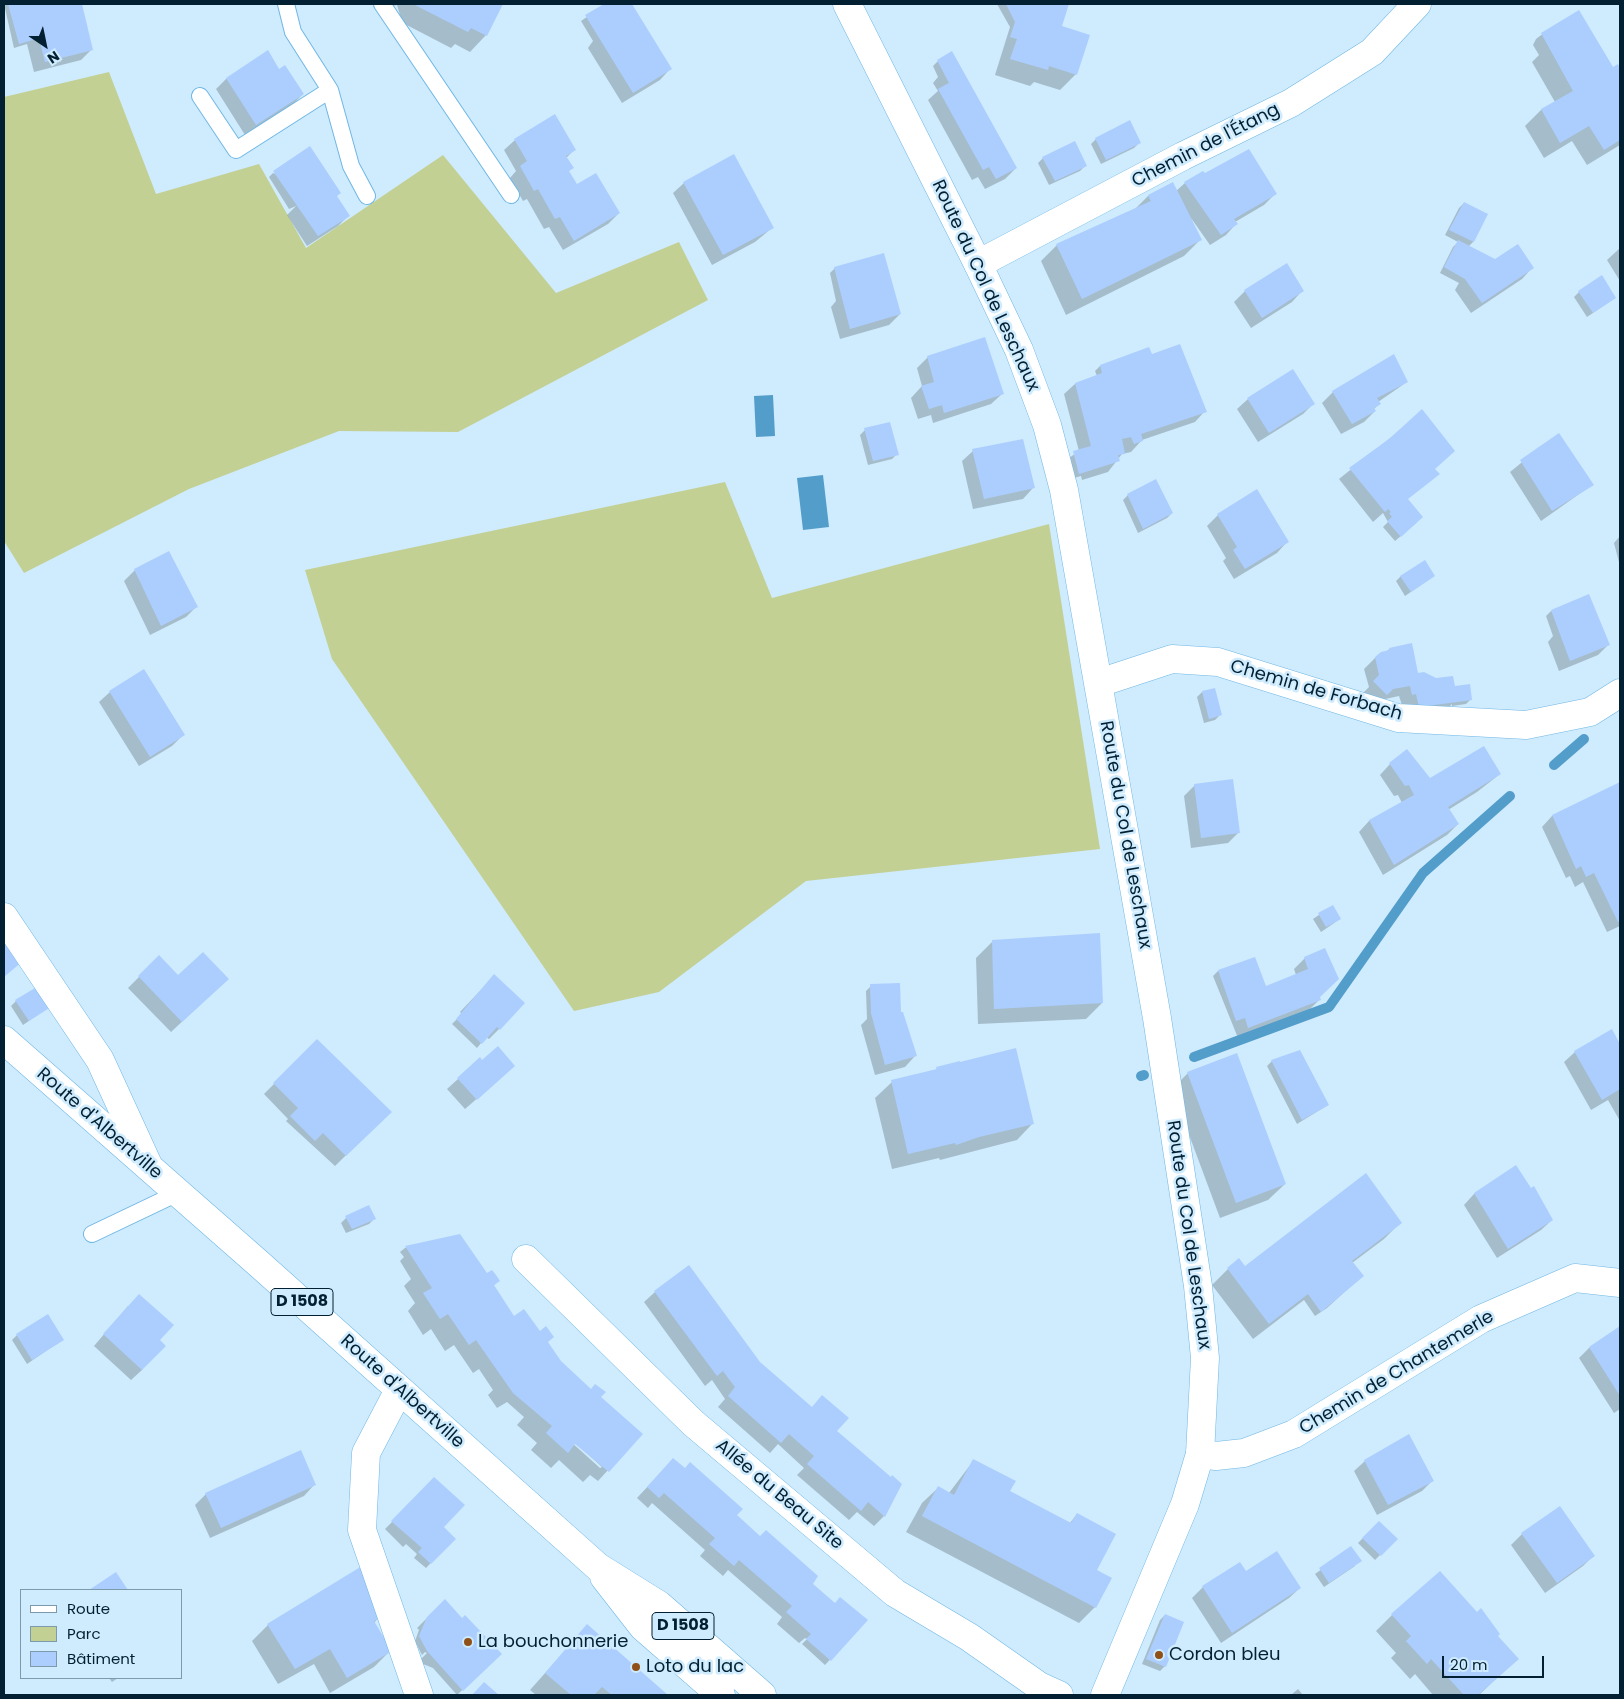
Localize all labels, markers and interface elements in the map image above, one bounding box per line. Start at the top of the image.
north arrow [20,20,70,70]
text: N [43,46,63,69]
street label: Chemin de l'Étang [1129,99,1283,193]
street label: Route du Col de Leschaux [926,177,1044,395]
street label: Chemin de Forbach [1227,656,1405,726]
street label: Route du Col de Leschaux [1094,719,1156,951]
street label: Route d'Albertville [32,1064,166,1184]
street label: Route du Col de Leschaux [1161,1119,1215,1351]
road number: D 1508 [271,1288,333,1315]
street label: Chemin de Chantemerle [1296,1306,1498,1440]
street label: Route d'Albertville [336,1331,468,1453]
street label: Allée du Beau Site [711,1435,847,1555]
legend [20,1589,182,1679]
text: Route [67,1598,110,1619]
road number: D 1508 [652,1612,714,1640]
text: Parc [67,1623,101,1644]
place label: La bouchonnerie [478,1631,628,1653]
marker: La bouchonnerie [462,1636,474,1648]
place label: Cordon bleu [1169,1644,1280,1666]
scale bar [1444,1646,1546,1678]
text: Bâtiment [67,1648,135,1669]
marker: Cordon bleu [1153,1649,1165,1661]
text: 20 m [1450,1654,1488,1675]
place label: Loto du lac [646,1656,744,1678]
marker: Loto du lac [630,1661,642,1673]

